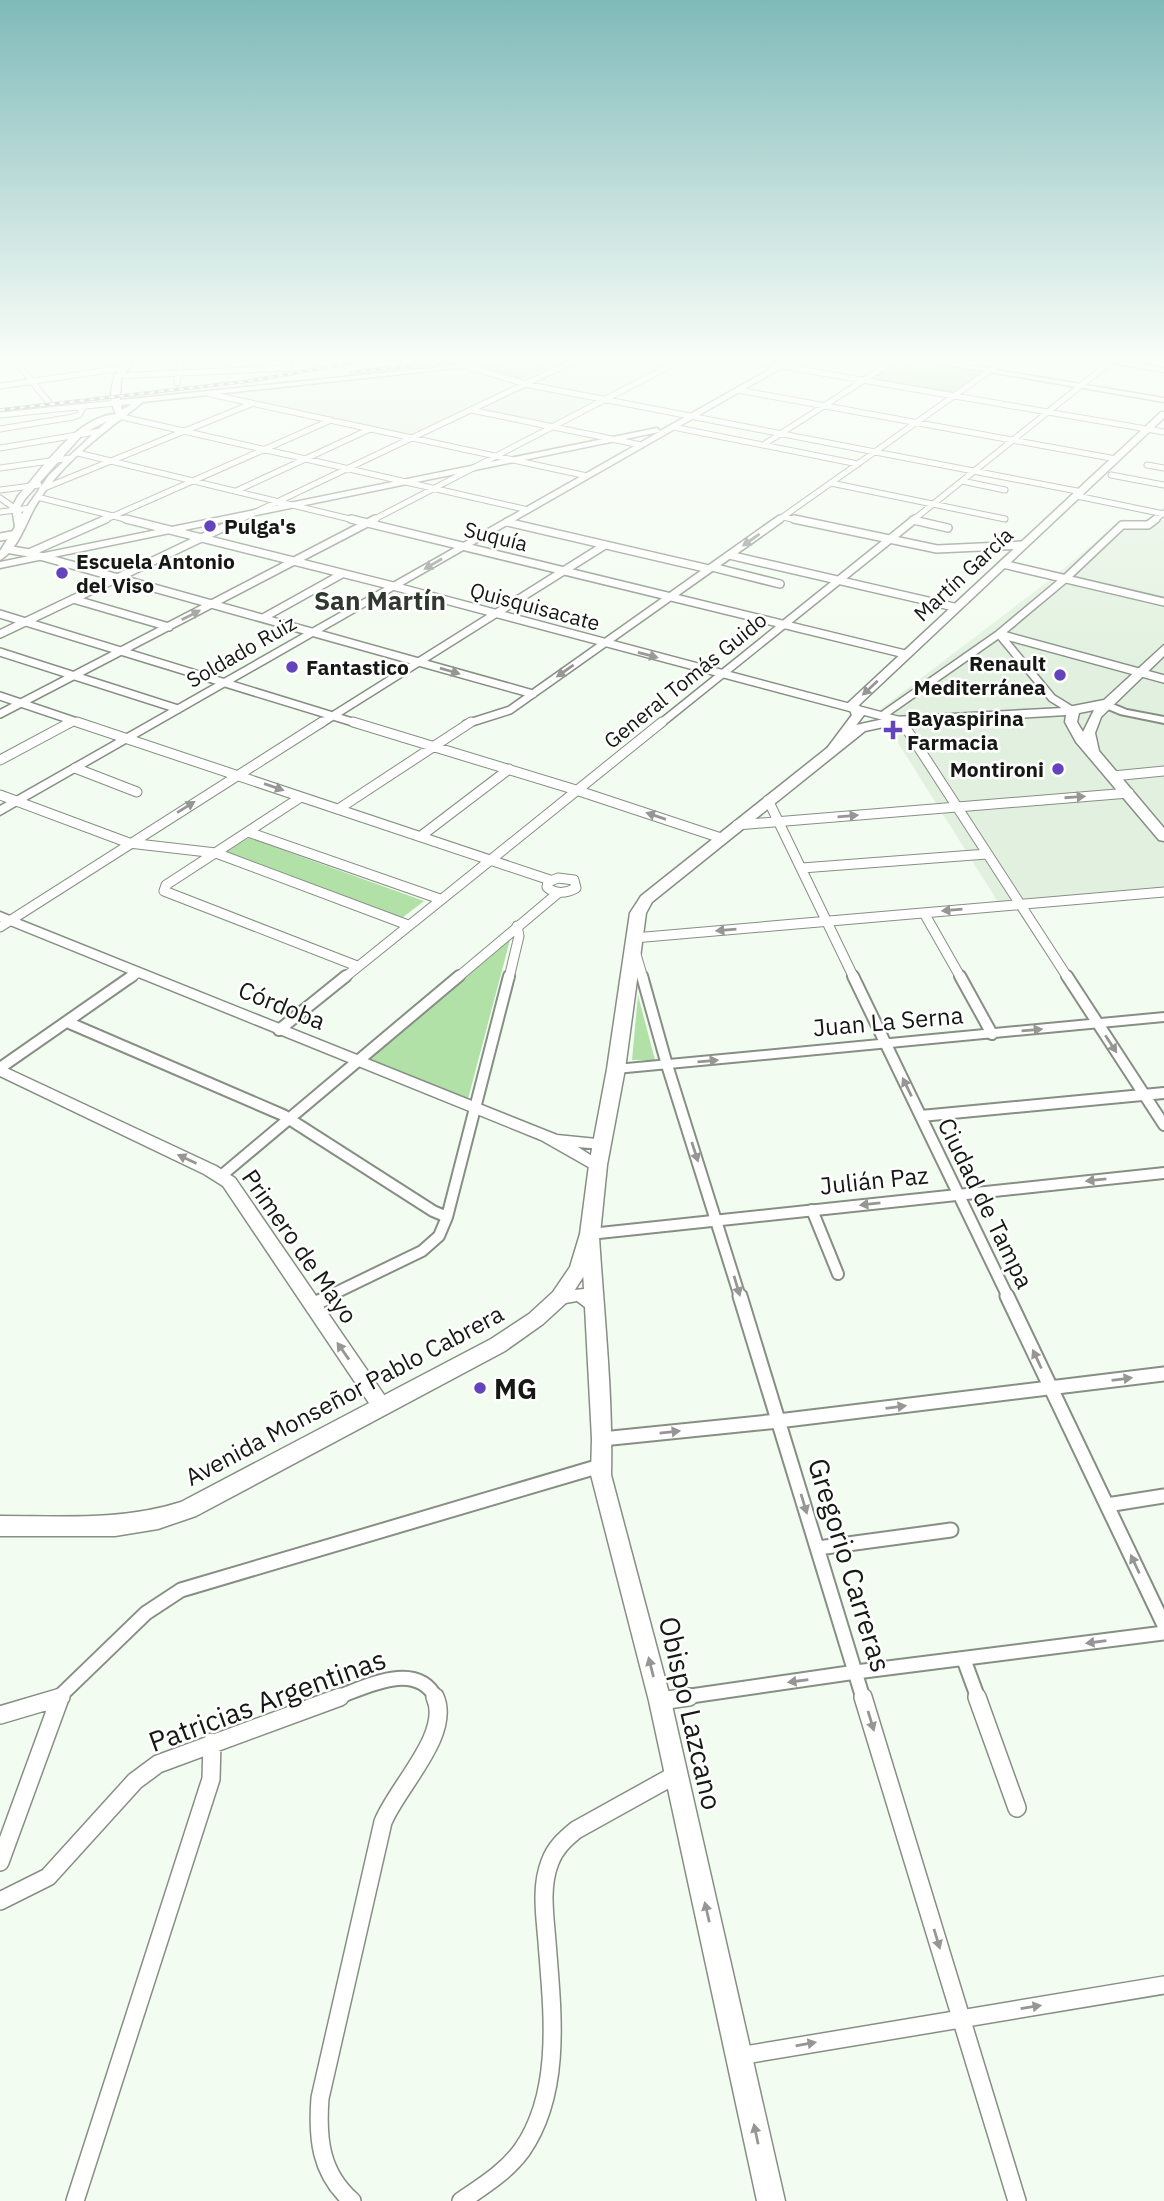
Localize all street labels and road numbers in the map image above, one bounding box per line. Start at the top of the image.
street label: Suquía [461,515,531,557]
street label: Martín García [907,521,1019,627]
street label: Quisquisacate [467,575,603,637]
street label: General Tomás Guido [598,606,772,754]
street label: Soldado Ruiz [181,608,301,694]
street label: Córdoba [234,973,330,1037]
street label: Juan La Serna [811,998,965,1044]
street label: Ciudad de Tampa [931,1112,1041,1294]
street label: Julián Paz [818,1158,930,1202]
street label: Primero de Mayo [235,1163,365,1329]
street label: Avenida Monseñor Pablo Cabrera [179,1297,509,1493]
street label: Gregorio Carreras [800,1454,900,1676]
street label: Obispo Lazcano [651,1613,731,1813]
street label: Patricias Argentinas [143,1640,391,1760]

